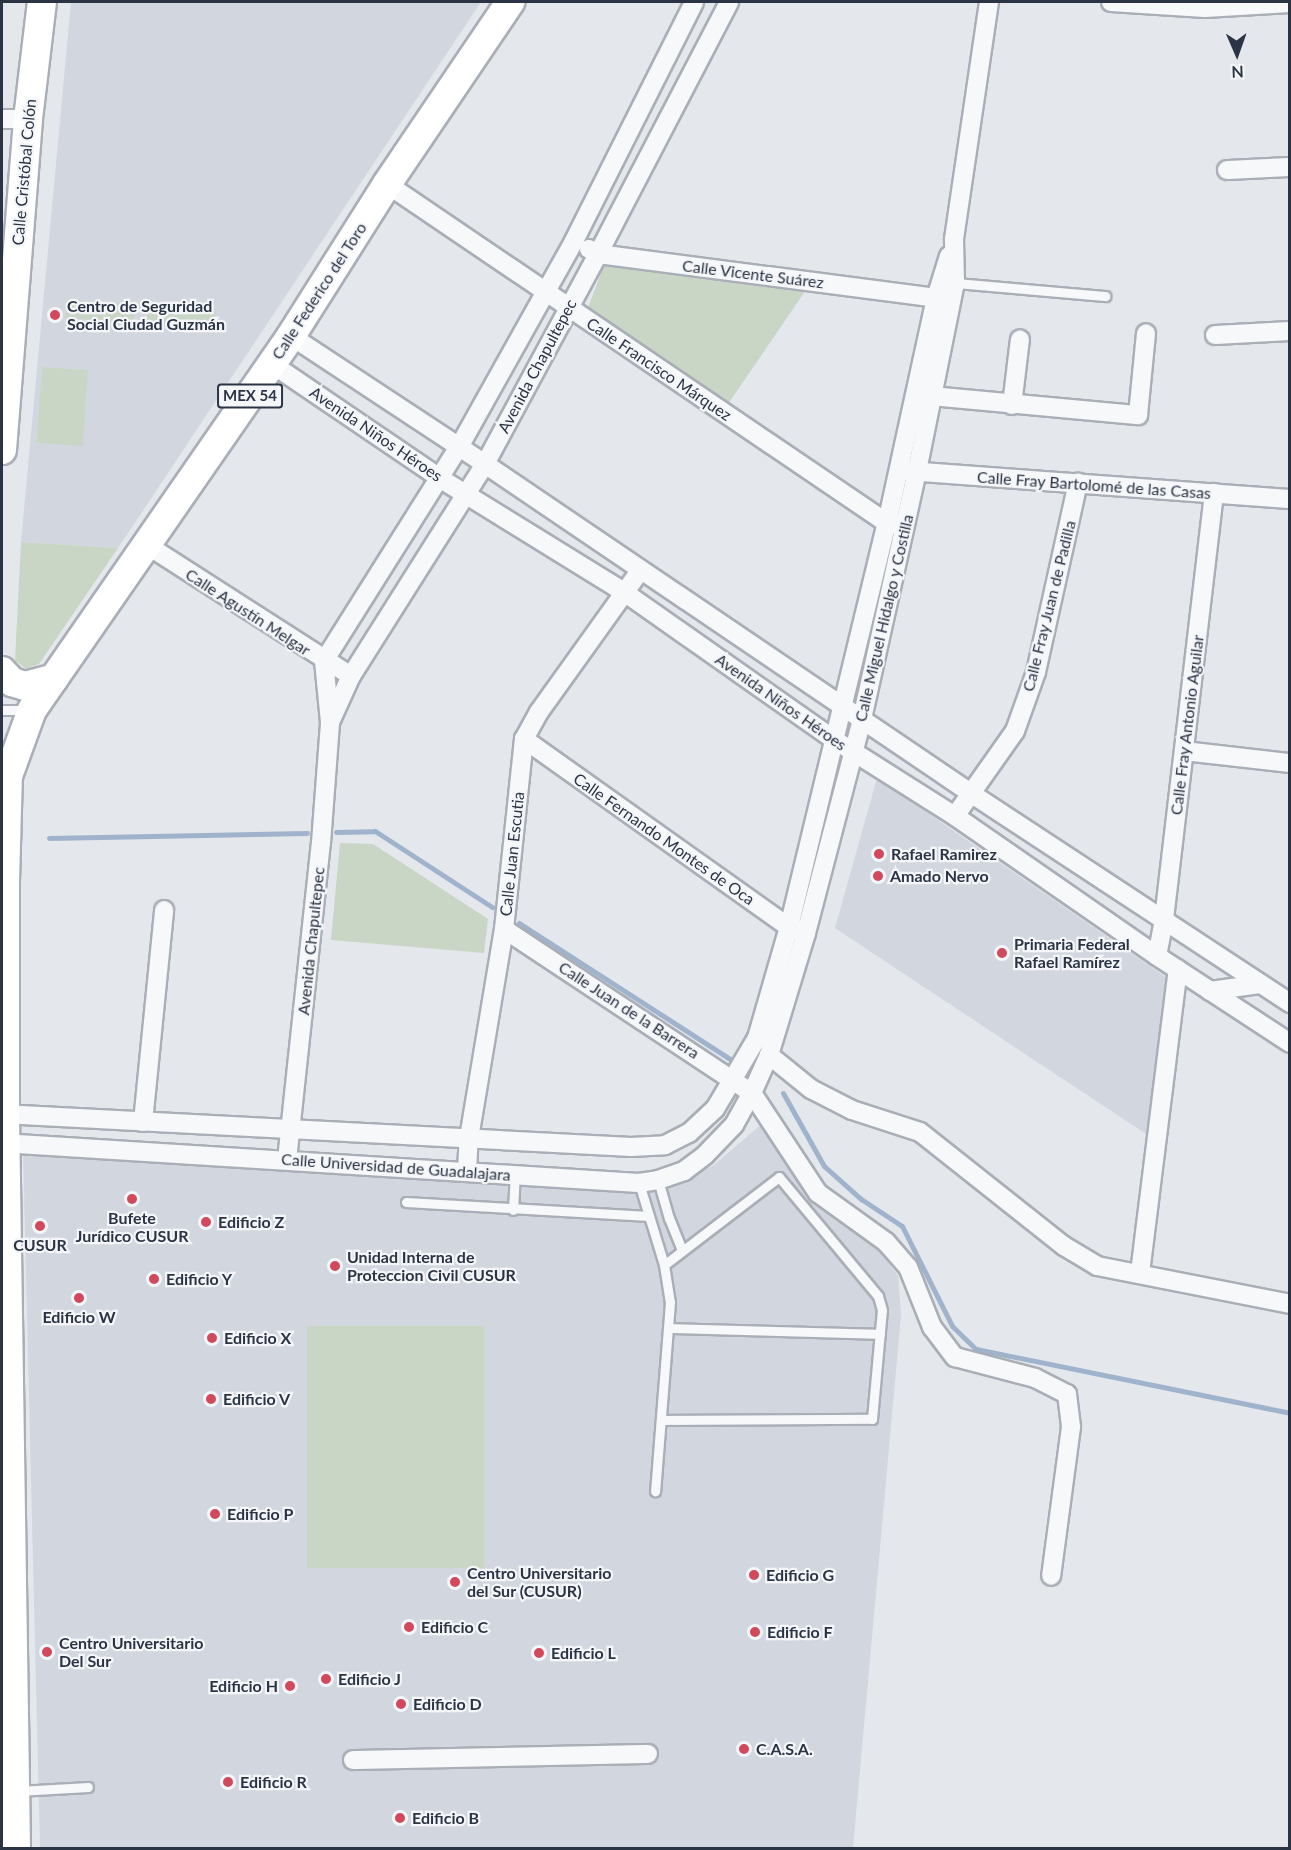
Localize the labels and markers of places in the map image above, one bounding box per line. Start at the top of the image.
place label: Centro de Seguridad Social Ciudad Guzmán [67,296,225,334]
marker: Centro de Seguridad Social Ciudad Guzmán [48,308,62,322]
place label: Rafael Ramirez [891,844,997,864]
marker: Rafael Ramirez [872,847,886,861]
place label: Amado Nervo [890,866,989,886]
marker: Amado Nervo [871,869,885,883]
place label: Primaria Federal Rafael Ramírez [1014,934,1130,972]
marker: Primaria Federal Rafael Ramírez [995,946,1009,960]
marker: Bufete Jurídico CUSUR [125,1192,139,1206]
place label: Bufete Jurídico CUSUR [76,1208,188,1246]
place label: Edificio Z [218,1212,284,1232]
marker: Edificio Z [199,1215,213,1229]
marker: CUSUR [33,1219,47,1233]
place label: CUSUR [13,1235,67,1255]
place label: Unidad Interna de Proteccion Civil CUSUR [347,1247,516,1285]
marker: Unidad Interna de Proteccion Civil CUSUR [328,1259,342,1273]
place label: Edificio Y [166,1269,233,1289]
marker: Edificio Y [147,1272,161,1286]
marker: Edificio W [72,1291,86,1305]
place label: Edificio W [42,1307,116,1327]
place label: Edificio X [224,1328,291,1348]
marker: Edificio X [205,1331,219,1345]
place label: Edificio V [223,1389,291,1409]
marker: Edificio V [204,1392,218,1406]
place label: Edificio P [227,1504,293,1524]
marker: Edificio P [208,1507,222,1521]
place label: Centro Universitario del Sur (CUSUR) [467,1563,611,1601]
place label: Edificio G [766,1565,834,1585]
marker: Edificio G [747,1568,761,1582]
marker: Centro Universitario del Sur (CUSUR) [448,1575,462,1589]
place label: Edificio C [421,1617,488,1637]
marker: Edificio C [402,1620,416,1634]
place label: Edificio F [767,1622,833,1642]
marker: Edificio F [748,1625,762,1639]
place label: Centro Universitario Del Sur [59,1633,203,1671]
place label: Edificio L [551,1643,616,1663]
marker: Centro Universitario Del Sur [40,1645,54,1659]
marker: Edificio L [532,1646,546,1660]
place label: Edificio J [338,1669,401,1689]
marker: Edificio J [319,1672,333,1686]
place label: Edificio H [209,1676,278,1696]
marker: Edificio H [283,1679,297,1693]
place label: Edificio D [413,1694,482,1714]
marker: Edificio D [394,1697,408,1711]
place label: C.A.S.A. [756,1739,813,1759]
marker: C.A.S.A. [737,1742,751,1756]
place label: Edificio R [240,1772,307,1792]
marker: Edificio R [221,1775,235,1789]
place label: Edificio B [412,1808,479,1828]
marker: Edificio B [393,1811,407,1825]

